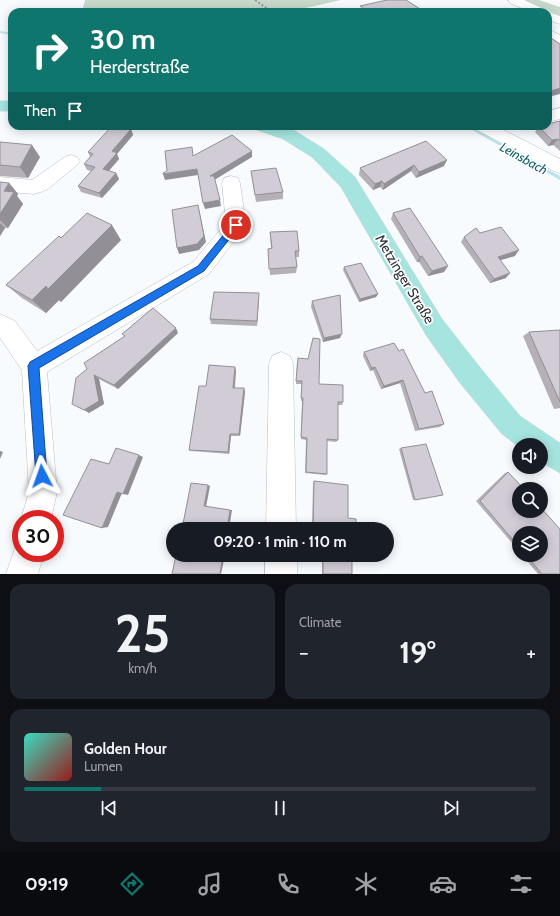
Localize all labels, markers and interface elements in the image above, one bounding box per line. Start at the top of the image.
text: 30 m [90,22,156,56]
icon: right [24,24,76,76]
text: Herderstraße [90,56,189,78]
icon: arrive [64,100,86,122]
text: Then [24,102,56,120]
water label: Leinsbach [497,138,551,178]
pin [219,208,253,242]
icon: arrive [225,214,247,236]
street label: Metzinger Straße [371,231,439,327]
map controls [512,438,548,562]
button: sound [512,438,548,474]
position arrow [21,455,63,497]
button: search [512,482,548,518]
speed limit sign: 30 [12,510,64,562]
button: layers [512,526,548,562]
text: 09:20 · 1 min · 110 m [213,533,347,551]
text: 25 [115,602,170,665]
text: Climate [299,614,341,630]
text: 19° [399,634,436,671]
text: − [299,639,309,666]
text: + [526,639,536,666]
text: km/h [128,660,157,676]
text: Golden Hour [84,740,167,758]
text: Lumen [84,758,123,774]
icon: previous [98,797,120,819]
icon: pause [269,797,291,819]
icon: next [440,797,462,819]
icon: directions [118,870,146,898]
icon: music [196,870,224,898]
icon: phone [274,870,302,898]
icon: climate [352,870,380,898]
icon: car [429,870,457,898]
icon: filters [507,870,535,898]
text: 09:19 [25,873,68,895]

